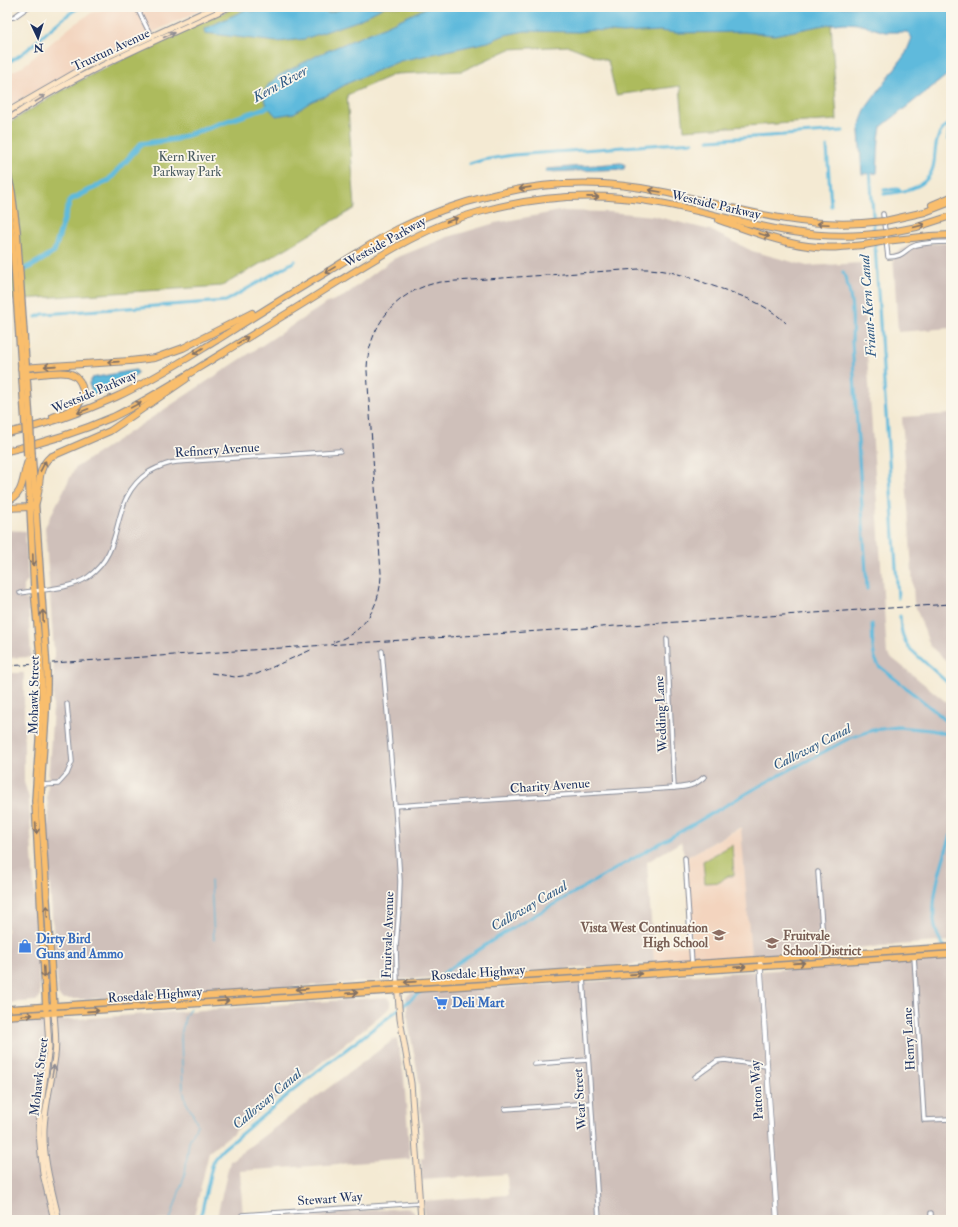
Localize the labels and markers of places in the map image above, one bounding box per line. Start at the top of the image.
place label: Vista West Continuation High School [579,920,709,952]
school or university icon: Vista West Continuation High School [711,927,727,943]
place label: Fruitvale School District [783,928,862,959]
place label: Dirty Bird Guns and Ammo [36,931,124,962]
school or university icon: Fruitvale School District [764,935,780,951]
shop icon: Dirty Bird Guns and Ammo [17,938,33,954]
supermarket icon: Deli Mart [433,995,449,1011]
place label: Deli Mart [452,995,505,1011]

